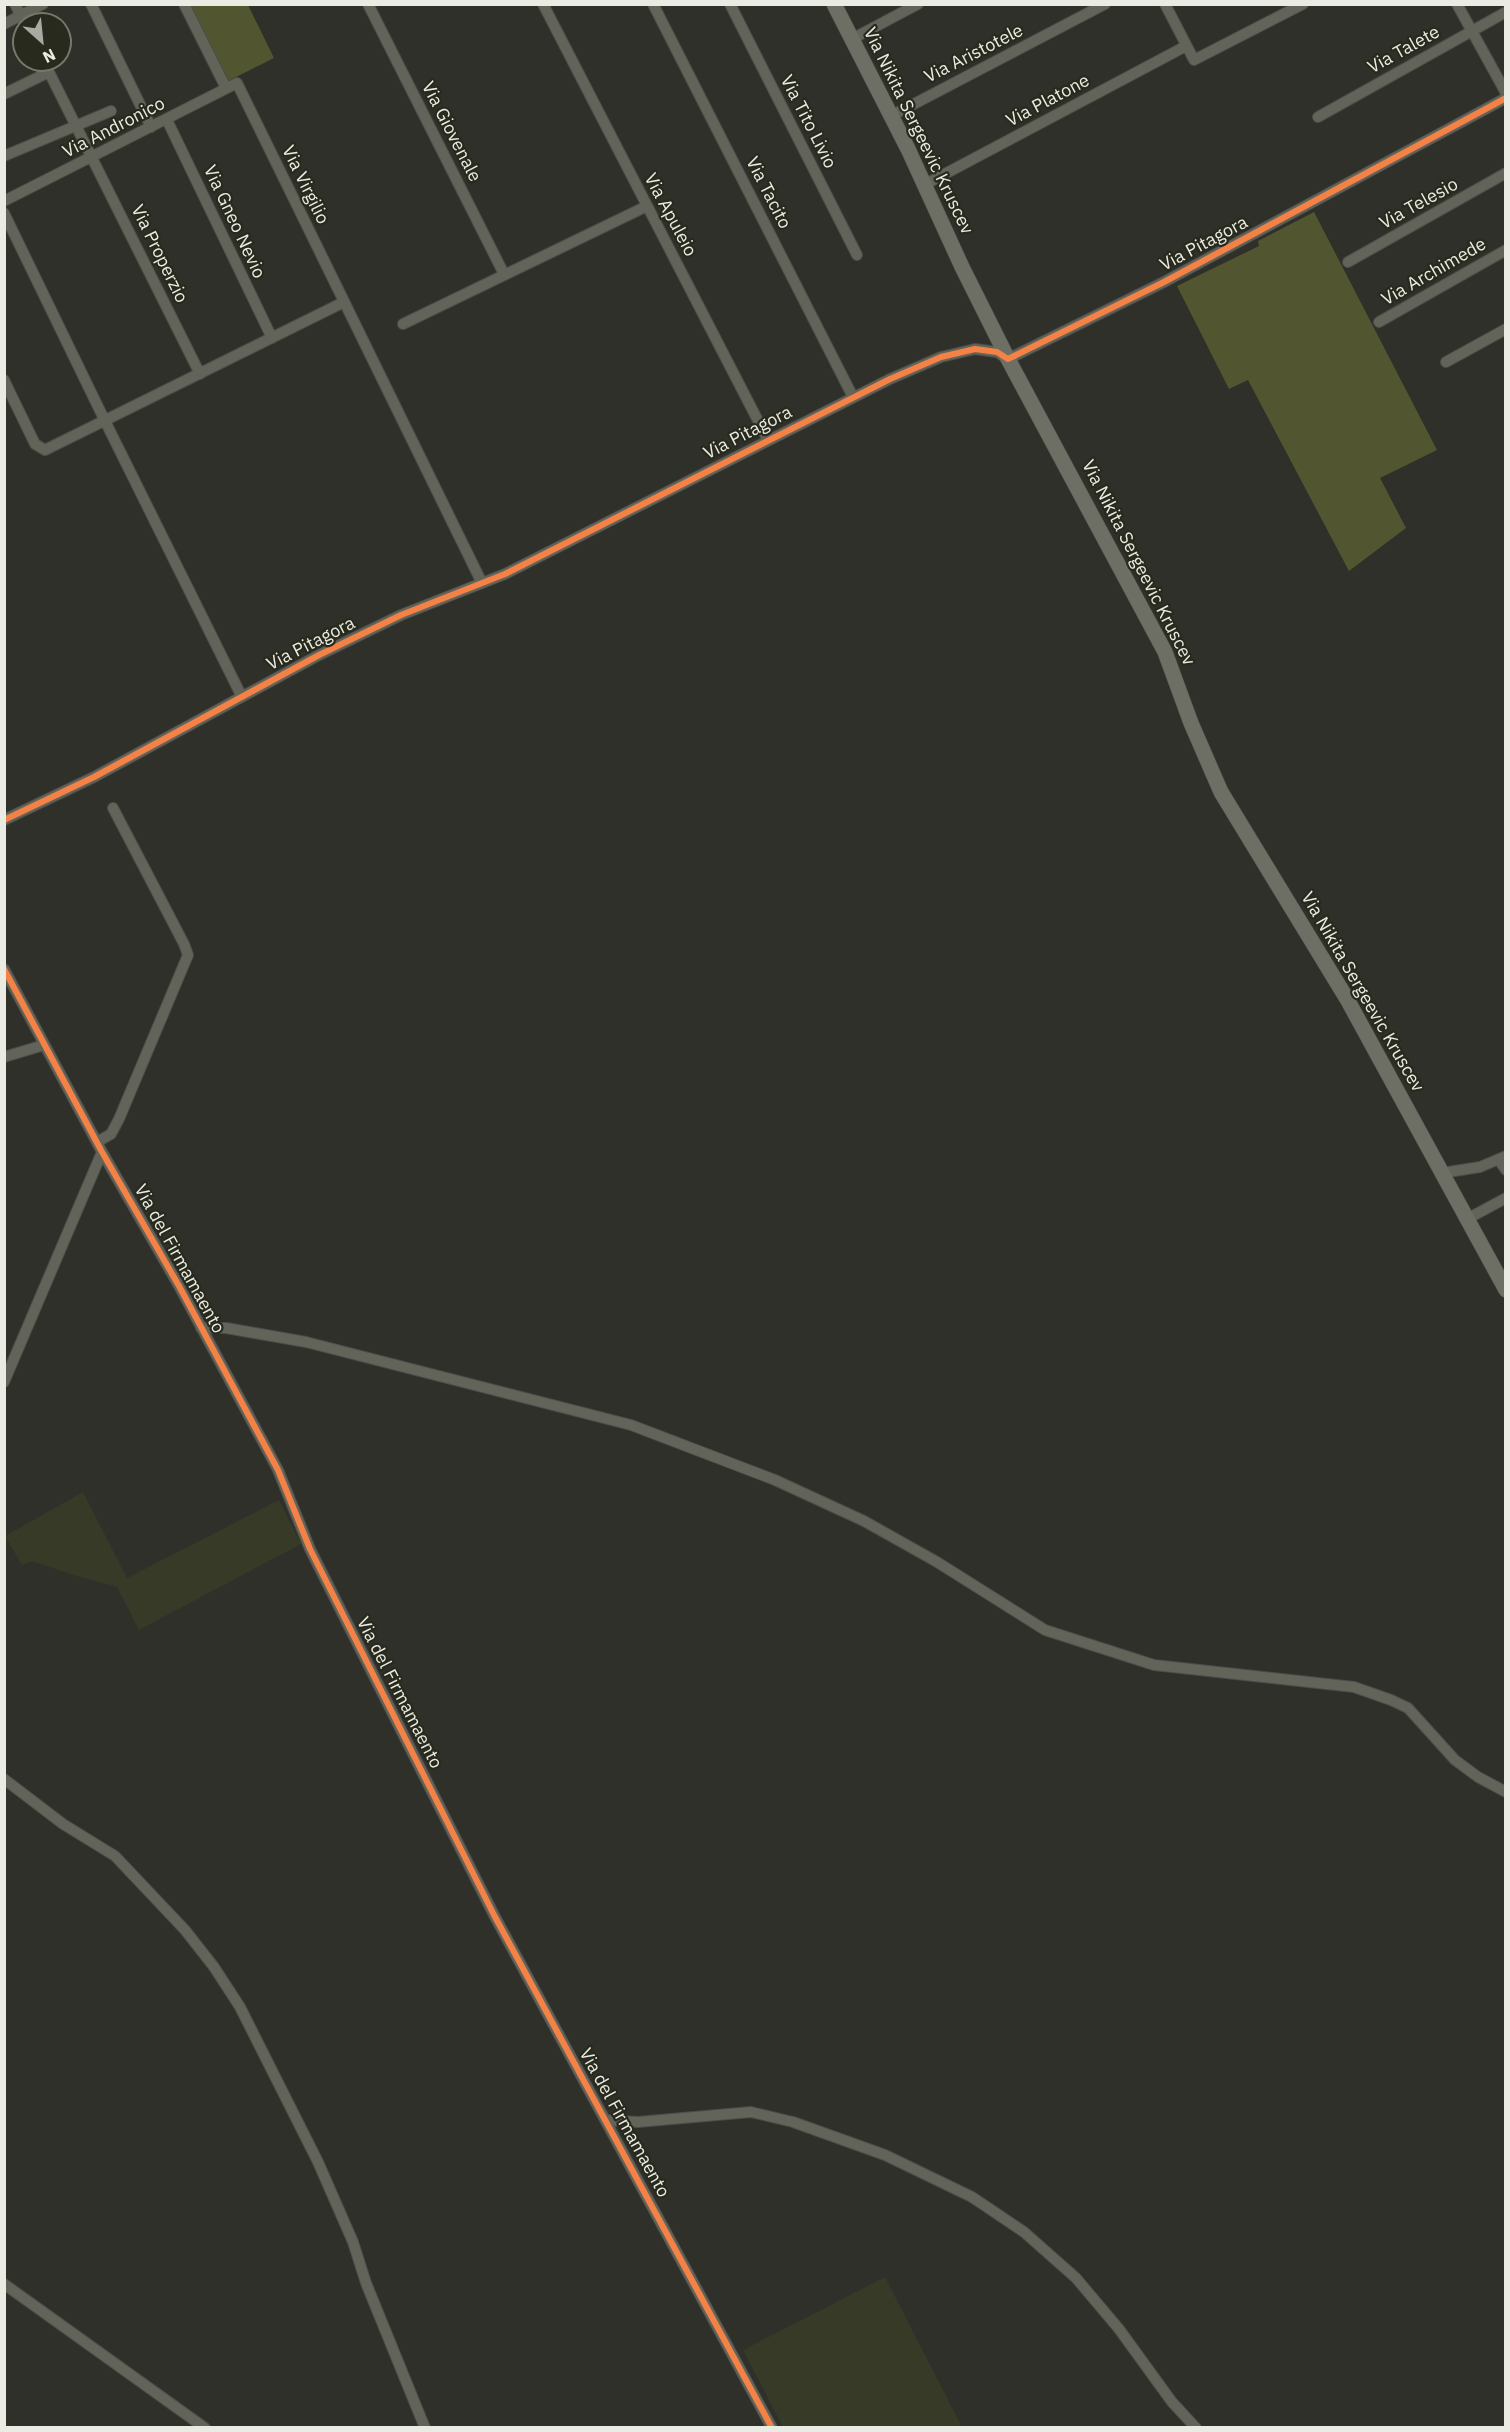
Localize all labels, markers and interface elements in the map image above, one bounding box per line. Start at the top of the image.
north arrow [12,12,72,72]
street label: Via Aristotele [921,20,1027,88]
street label: Via Talete [1364,21,1444,79]
street label: Via Nikita Sergeevic Kruscev [858,24,978,238]
text: N [40,45,59,68]
street label: Via Platone [1003,70,1093,132]
street label: Via Tito Livio [775,72,841,172]
street label: Via Giovenale [417,78,485,186]
street label: Via Andronico [59,93,169,163]
street label: Via Virgilio [277,142,333,228]
street label: Via Tacito [741,153,795,233]
street label: Via Gneo Nevio [198,162,270,282]
street label: Via Apuleio [639,170,701,260]
street label: Via Telesio [1376,174,1462,234]
street label: Via Properzio [126,201,192,307]
street label: Via Pitagora [1156,212,1252,276]
street label: Via Archimede [1378,233,1490,311]
street label: Via Pitagora [700,402,796,464]
street label: Via Nikita Sergeevic Kruscev [1077,457,1199,669]
street label: Via Pitagora [263,613,359,675]
street label: Via Nikita Sergeevic Kruscev [1296,888,1428,1096]
street label: Via del Firmamaento [129,1181,229,1337]
street label: Via del Firmamaento [351,1614,447,1772]
street label: Via del Firmamaento [574,2045,674,2201]

